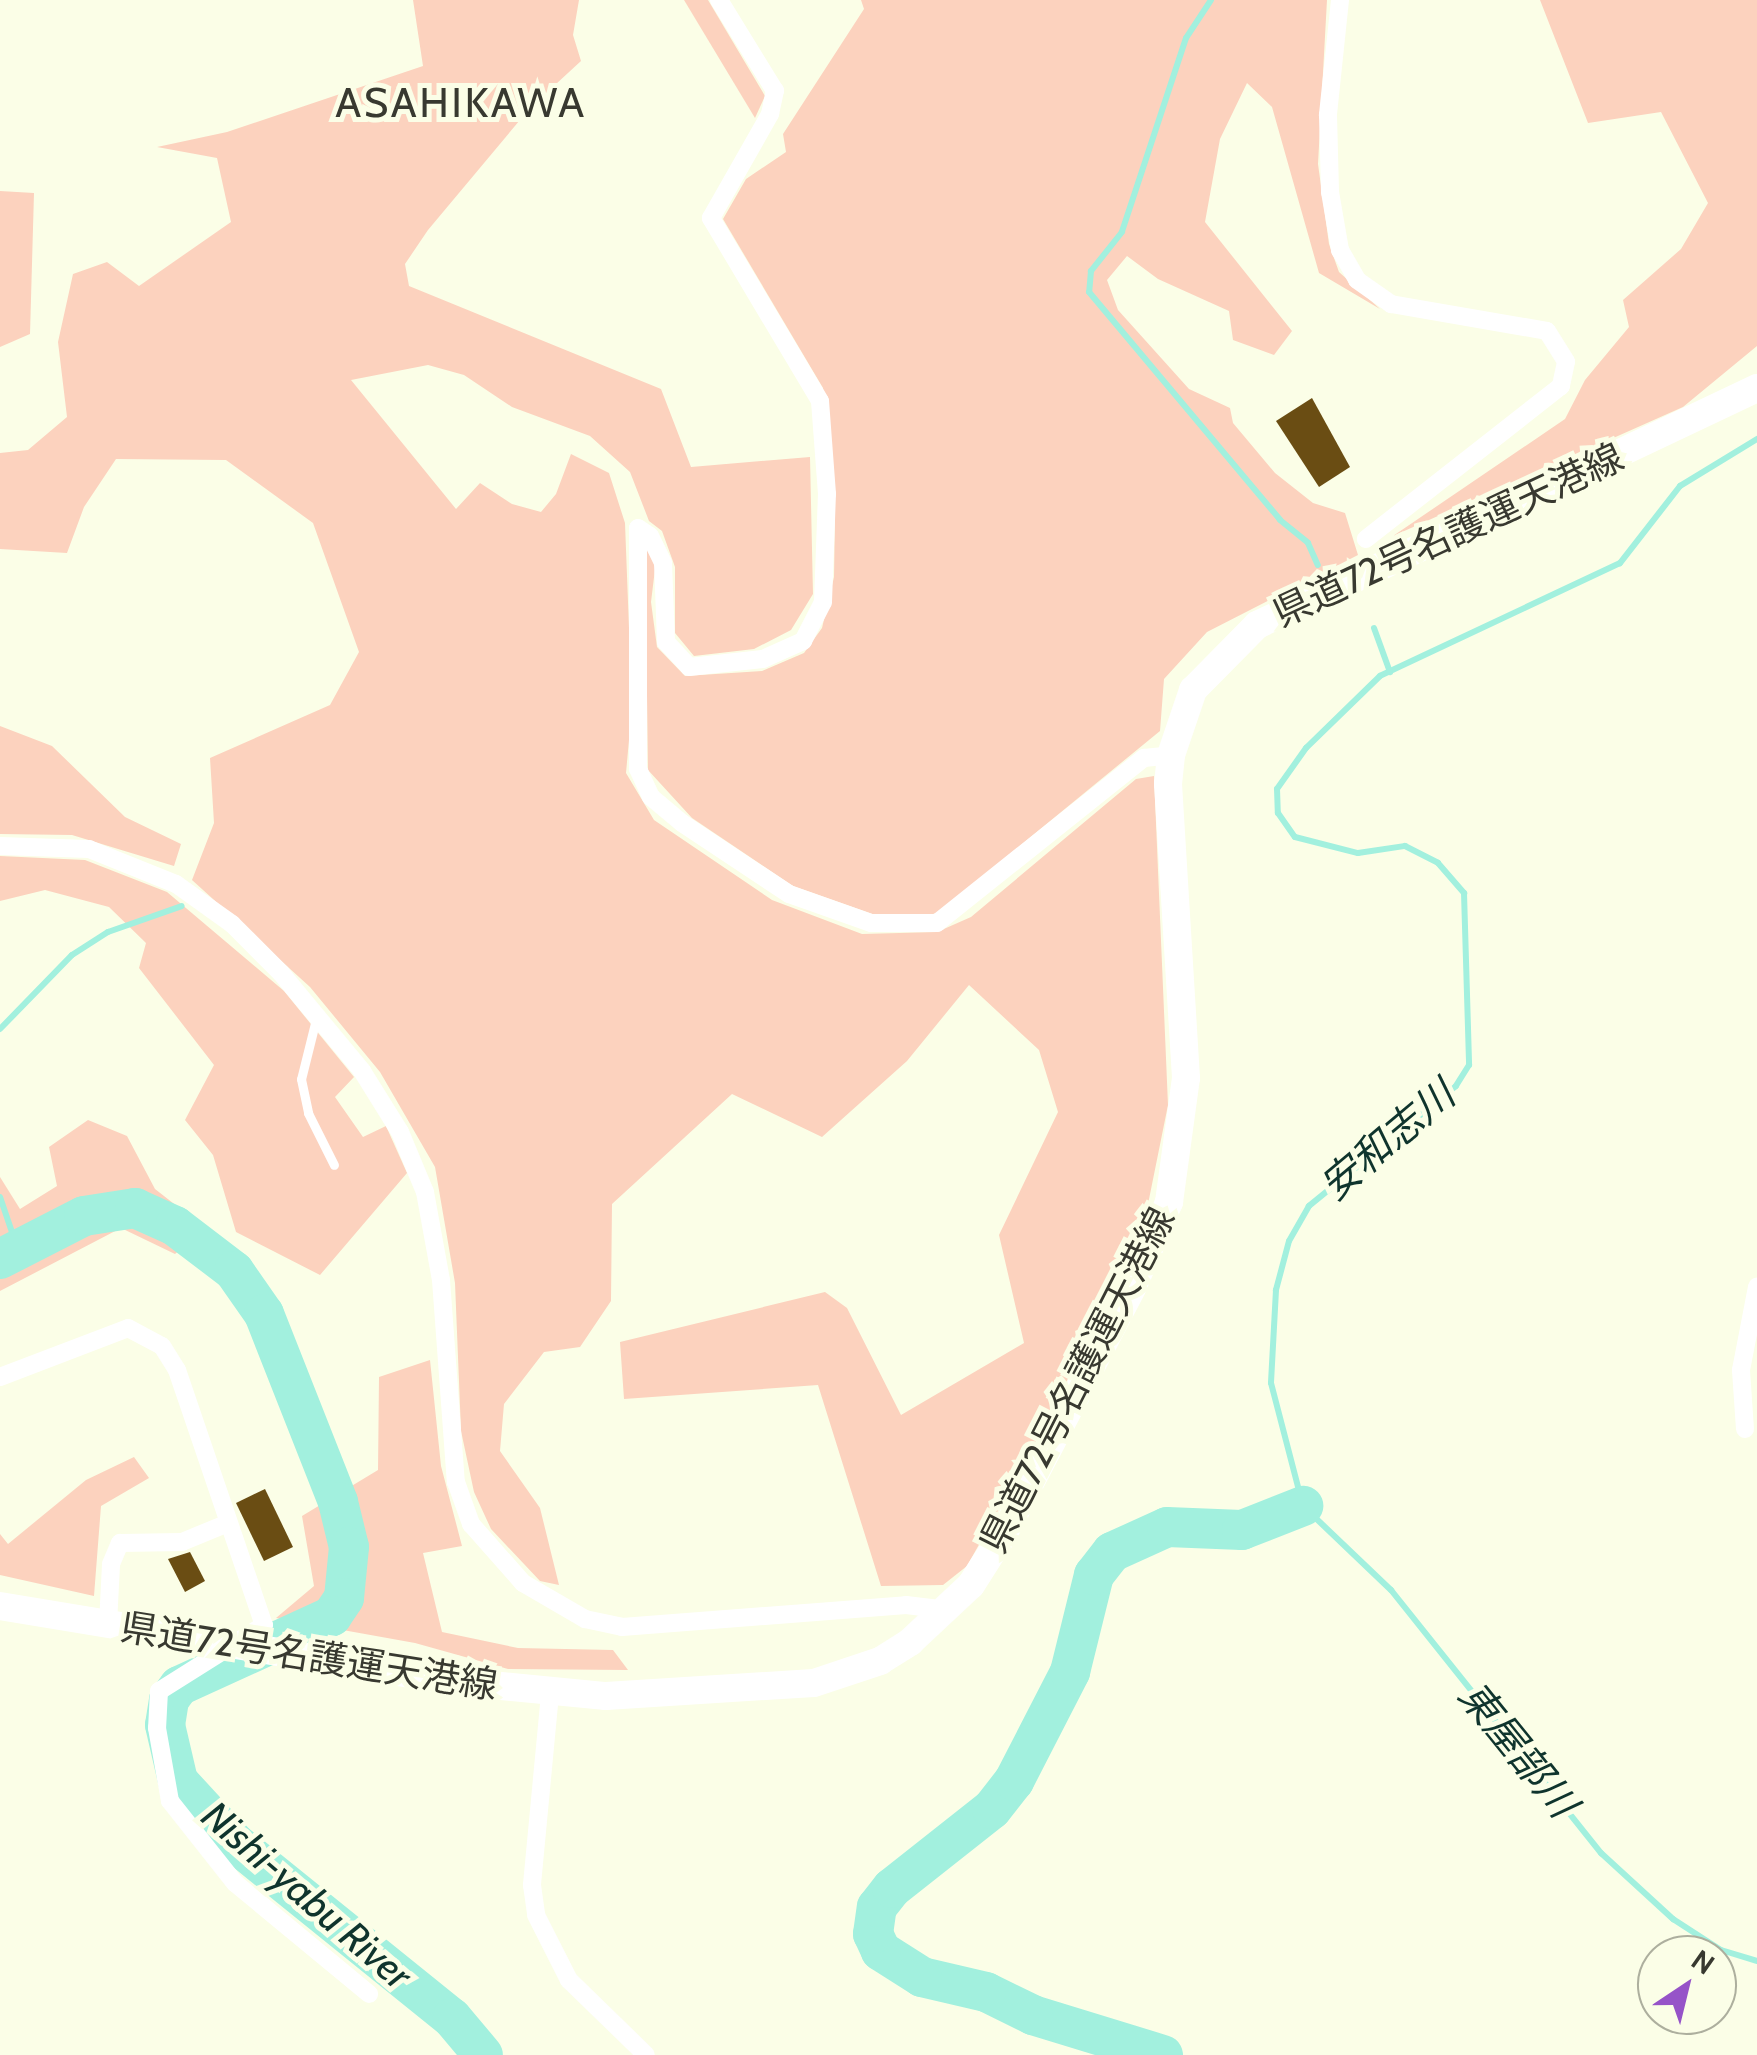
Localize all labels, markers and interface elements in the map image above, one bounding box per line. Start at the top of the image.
district label: ASAHIKAWA [335,77,587,127]
street label: 県道72号名護運天港線 [1266,434,1630,636]
water label: 安和志川 [1310,1070,1464,1210]
street label: 県道72号名護運天港線 [970,1200,1184,1560]
street label: 県道72号名護運天港線 [117,1604,501,1708]
water label: 東屋部川 [1449,1672,1587,1826]
water label: Nishi-yabu River [192,1791,422,1999]
north arrow [1637,1935,1737,2035]
text: N [1685,1942,1721,1982]

